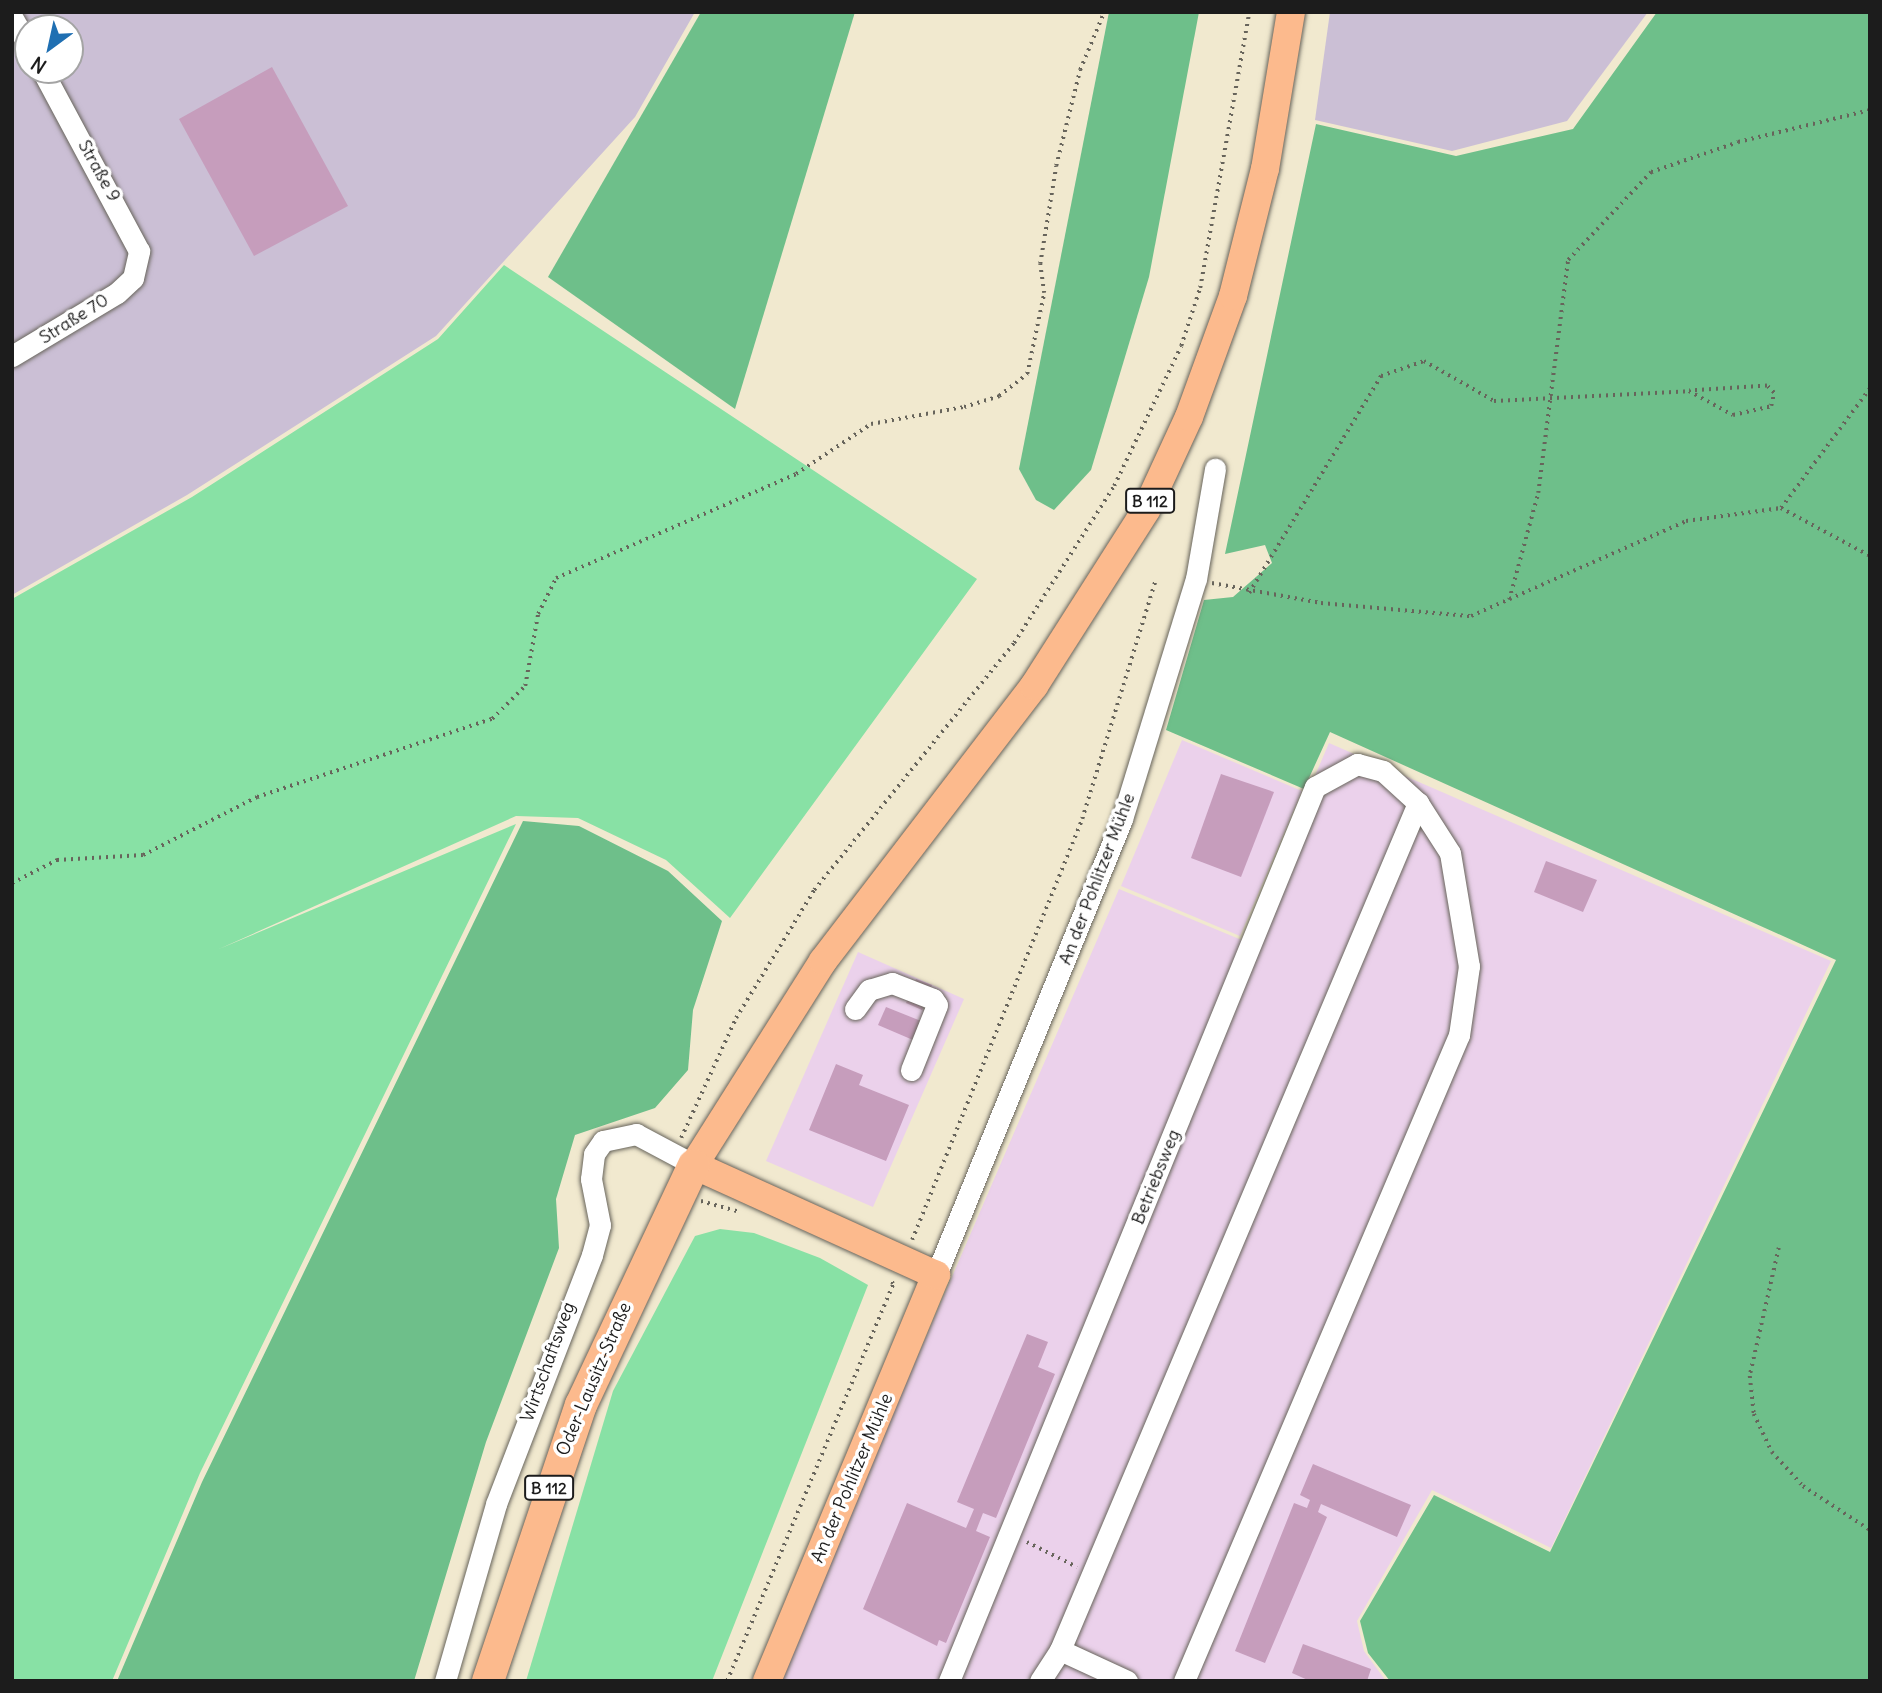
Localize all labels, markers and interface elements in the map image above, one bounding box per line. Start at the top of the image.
north arrow [14,14,84,84]
text: N [27,51,51,79]
street label: Straße 9 [73,136,125,206]
street label: Straße 70 [35,289,113,349]
road number: B 112 [1124,488,1176,514]
street label: An der Pohlitzer Mühle [1054,790,1140,968]
street label: Betriebsweg [1127,1126,1185,1228]
street label: Wirtschaftsweg [516,1299,580,1425]
street label: Oder-Lausitz-Straße [552,1299,636,1459]
street label: An der Pohlitzer Mühle [807,1390,897,1566]
road number: B 112 [523,1476,575,1500]

